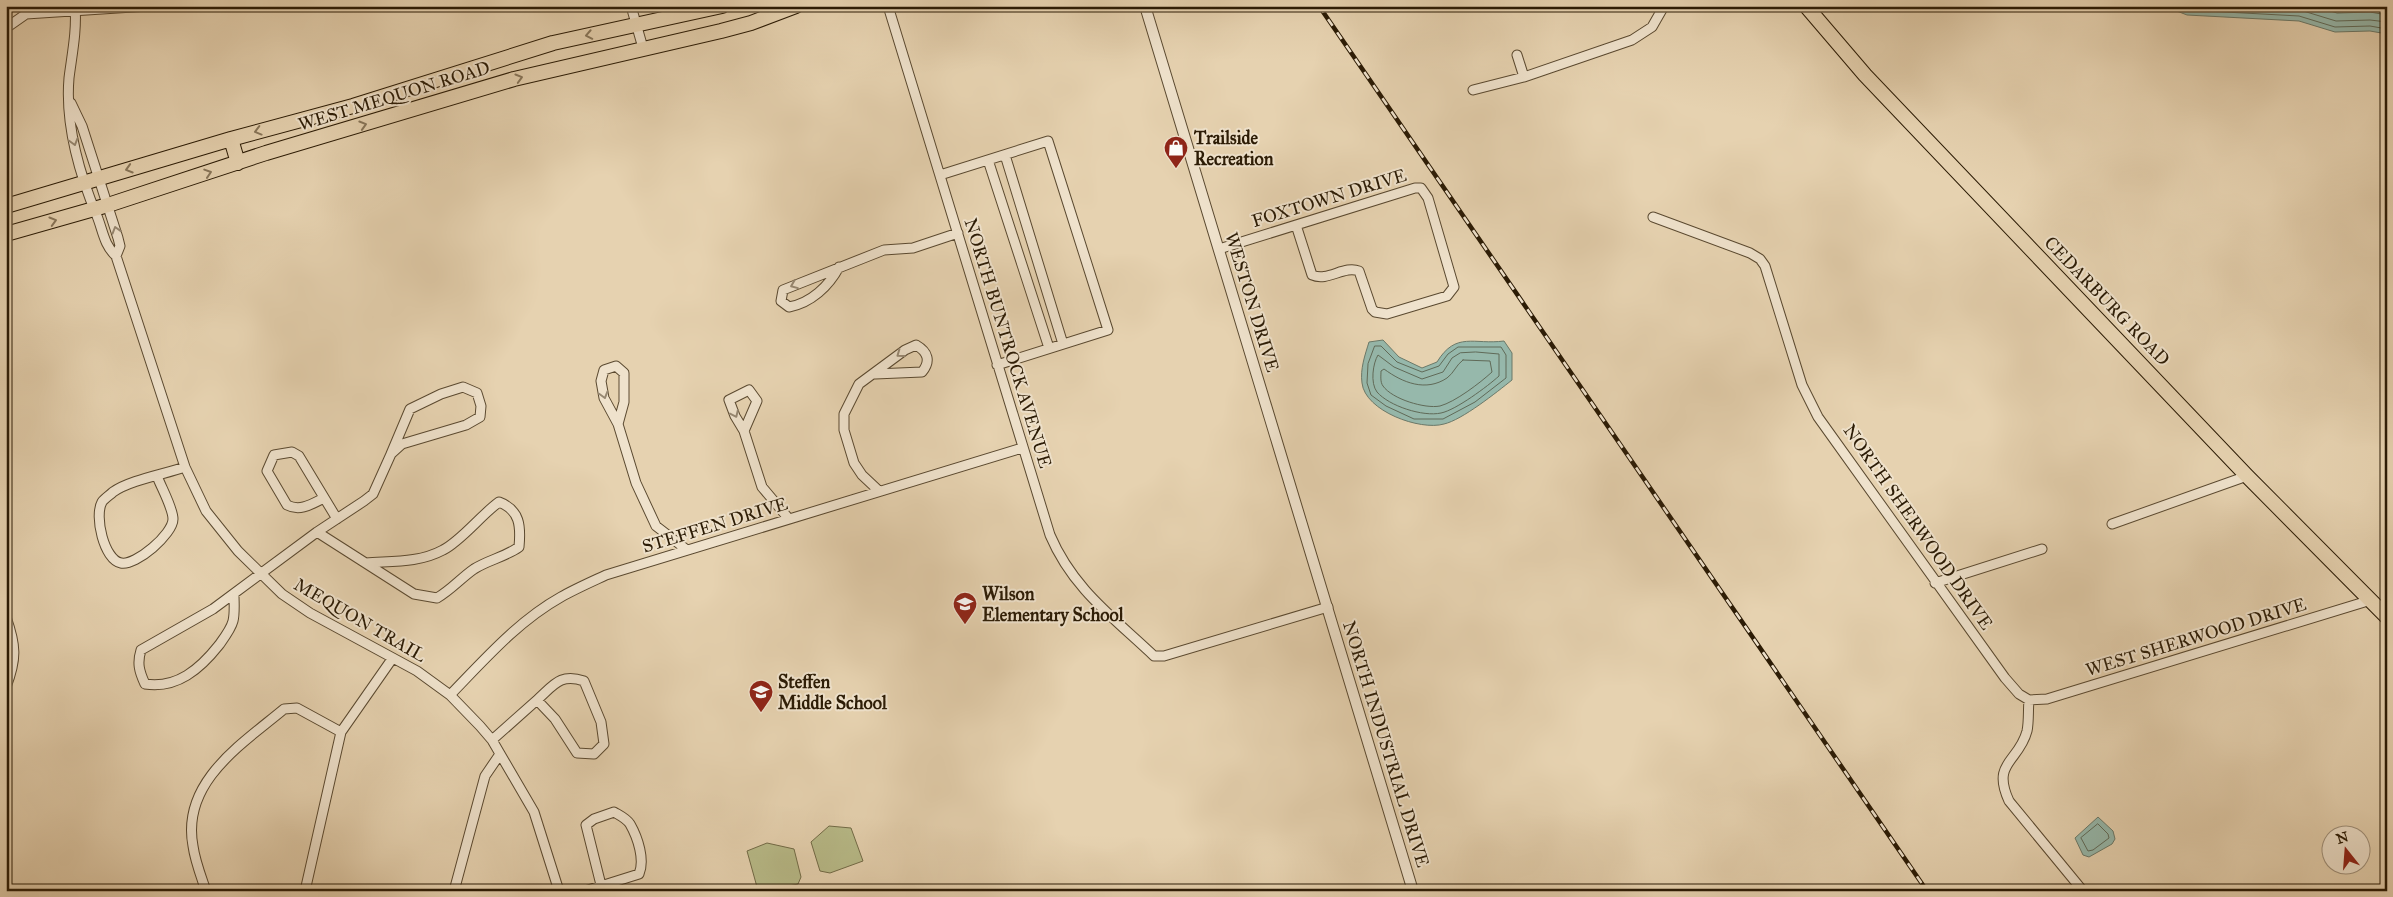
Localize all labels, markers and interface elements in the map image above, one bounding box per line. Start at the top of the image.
one-way arrow [584,30,593,40]
street label: WEST MEQUON ROAD [295,56,493,136]
one-way arrow [514,73,523,83]
one-way arrow [359,120,367,130]
one-way arrow [255,126,263,136]
place label: Trailside Recreation [1193,127,1274,170]
shop icon: Trailside Recreation [1163,135,1189,169]
one-way arrow [68,138,78,146]
one-way arrow [126,164,134,174]
street label: FOXTOWN DRIVE [1249,164,1409,232]
one-way arrow [204,168,212,178]
one-way arrow [48,216,57,226]
street label: NORTH BUNTROCK AVENUE [960,216,1057,471]
one-way arrow [111,227,121,235]
street label: WESTON DRIVE [1220,229,1284,375]
street label: CEDARBURG ROAD [2040,232,2174,370]
one-way arrow [790,279,799,289]
one-way arrow [896,348,906,357]
one-way arrow [599,390,609,398]
one-way arrow [728,409,739,418]
street label: NORTH SHERWOOD DRIVE [1839,420,1998,634]
street label: STEFFEN DRIVE [640,492,790,558]
street label: MEQUON TRAIL [290,573,431,667]
place label: Wilson Elementary School [982,583,1125,627]
school or university icon: Wilson Elementary School [952,591,978,625]
street label: WEST SHERWOOD DRIVE [2083,593,2309,681]
street label: NORTH INDUSTRIAL DRIVE [1338,618,1434,870]
place label: Steffen Middle School [778,671,888,714]
school or university icon: Steffen Middle School [748,679,774,713]
north arrow [2320,824,2370,874]
text: N [2334,828,2351,848]

